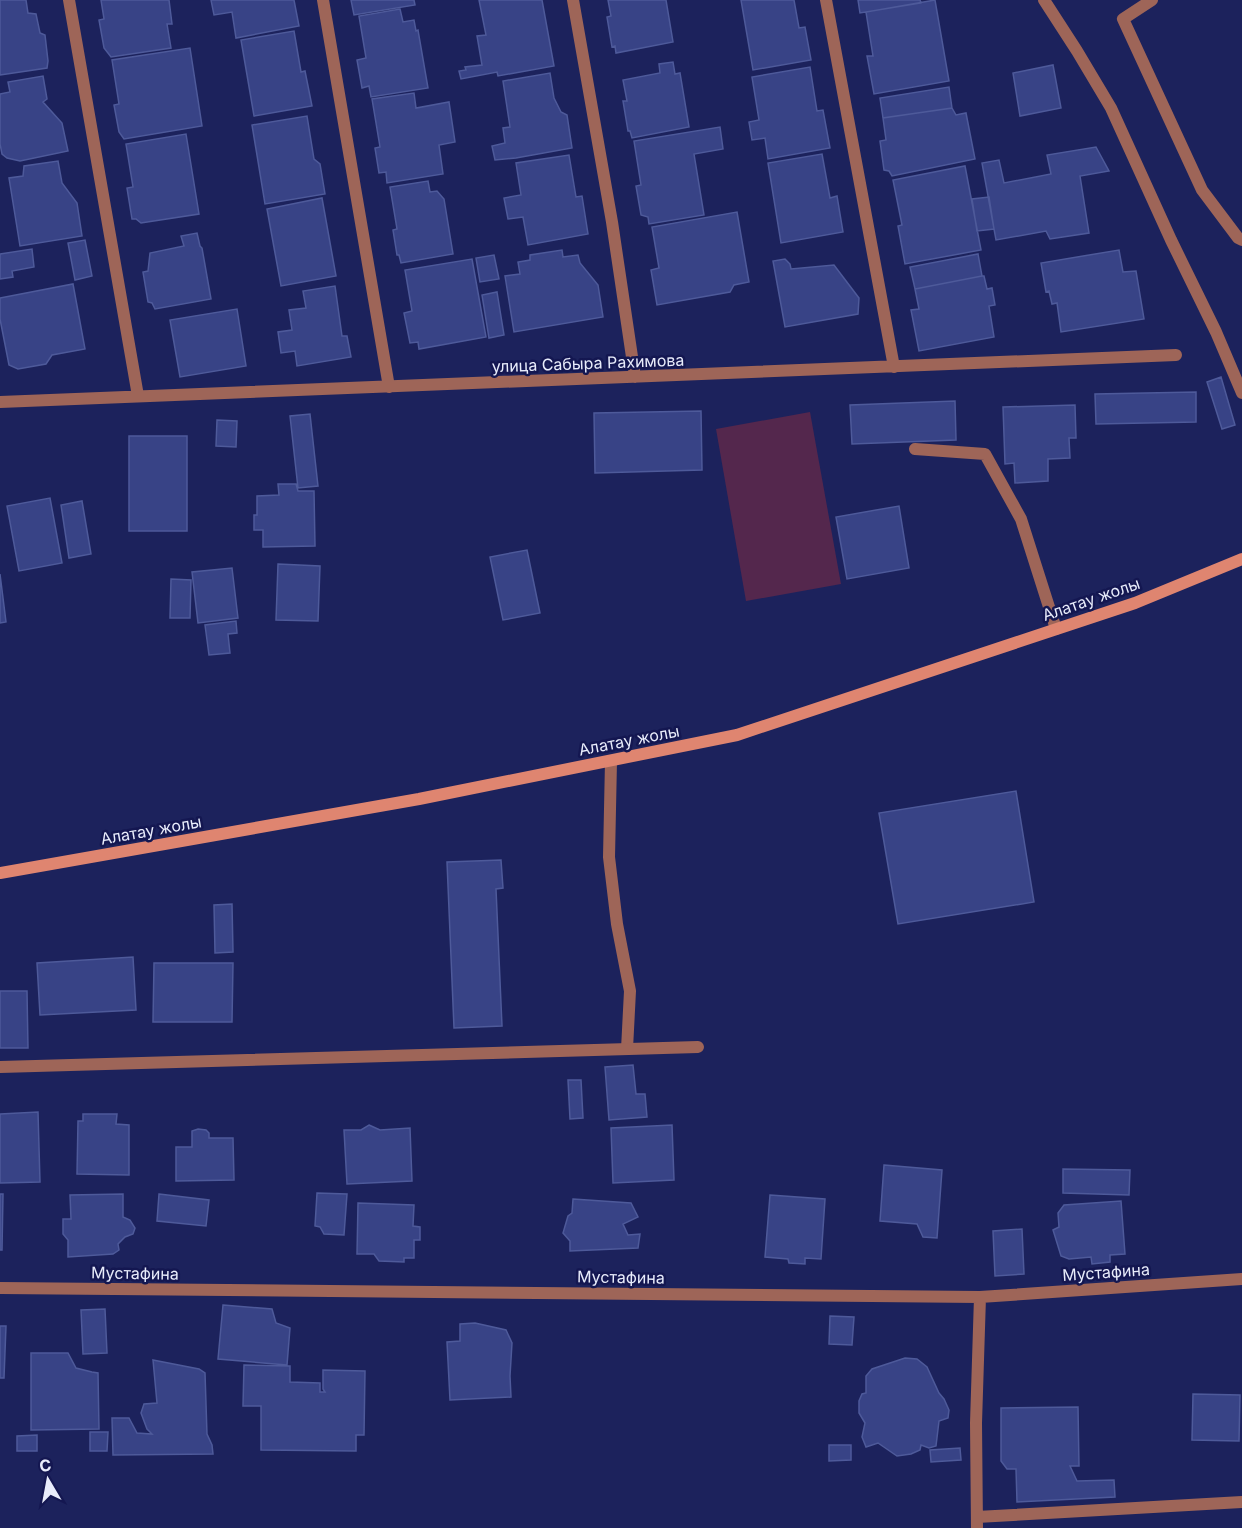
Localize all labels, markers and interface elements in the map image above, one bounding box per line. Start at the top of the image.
street label: улица Сабыра Рахимова [491,350,685,376]
street label: Алатау жолы [1039,573,1143,625]
street label: Алатау жолы [577,720,681,760]
street label: Алатау жолы [99,811,203,849]
street label: Мустафина [1062,1259,1150,1285]
street label: Мустафина [91,1262,179,1284]
street label: Мустафина [577,1266,665,1288]
north arrow [18,1450,78,1510]
text: С [38,1454,53,1476]

